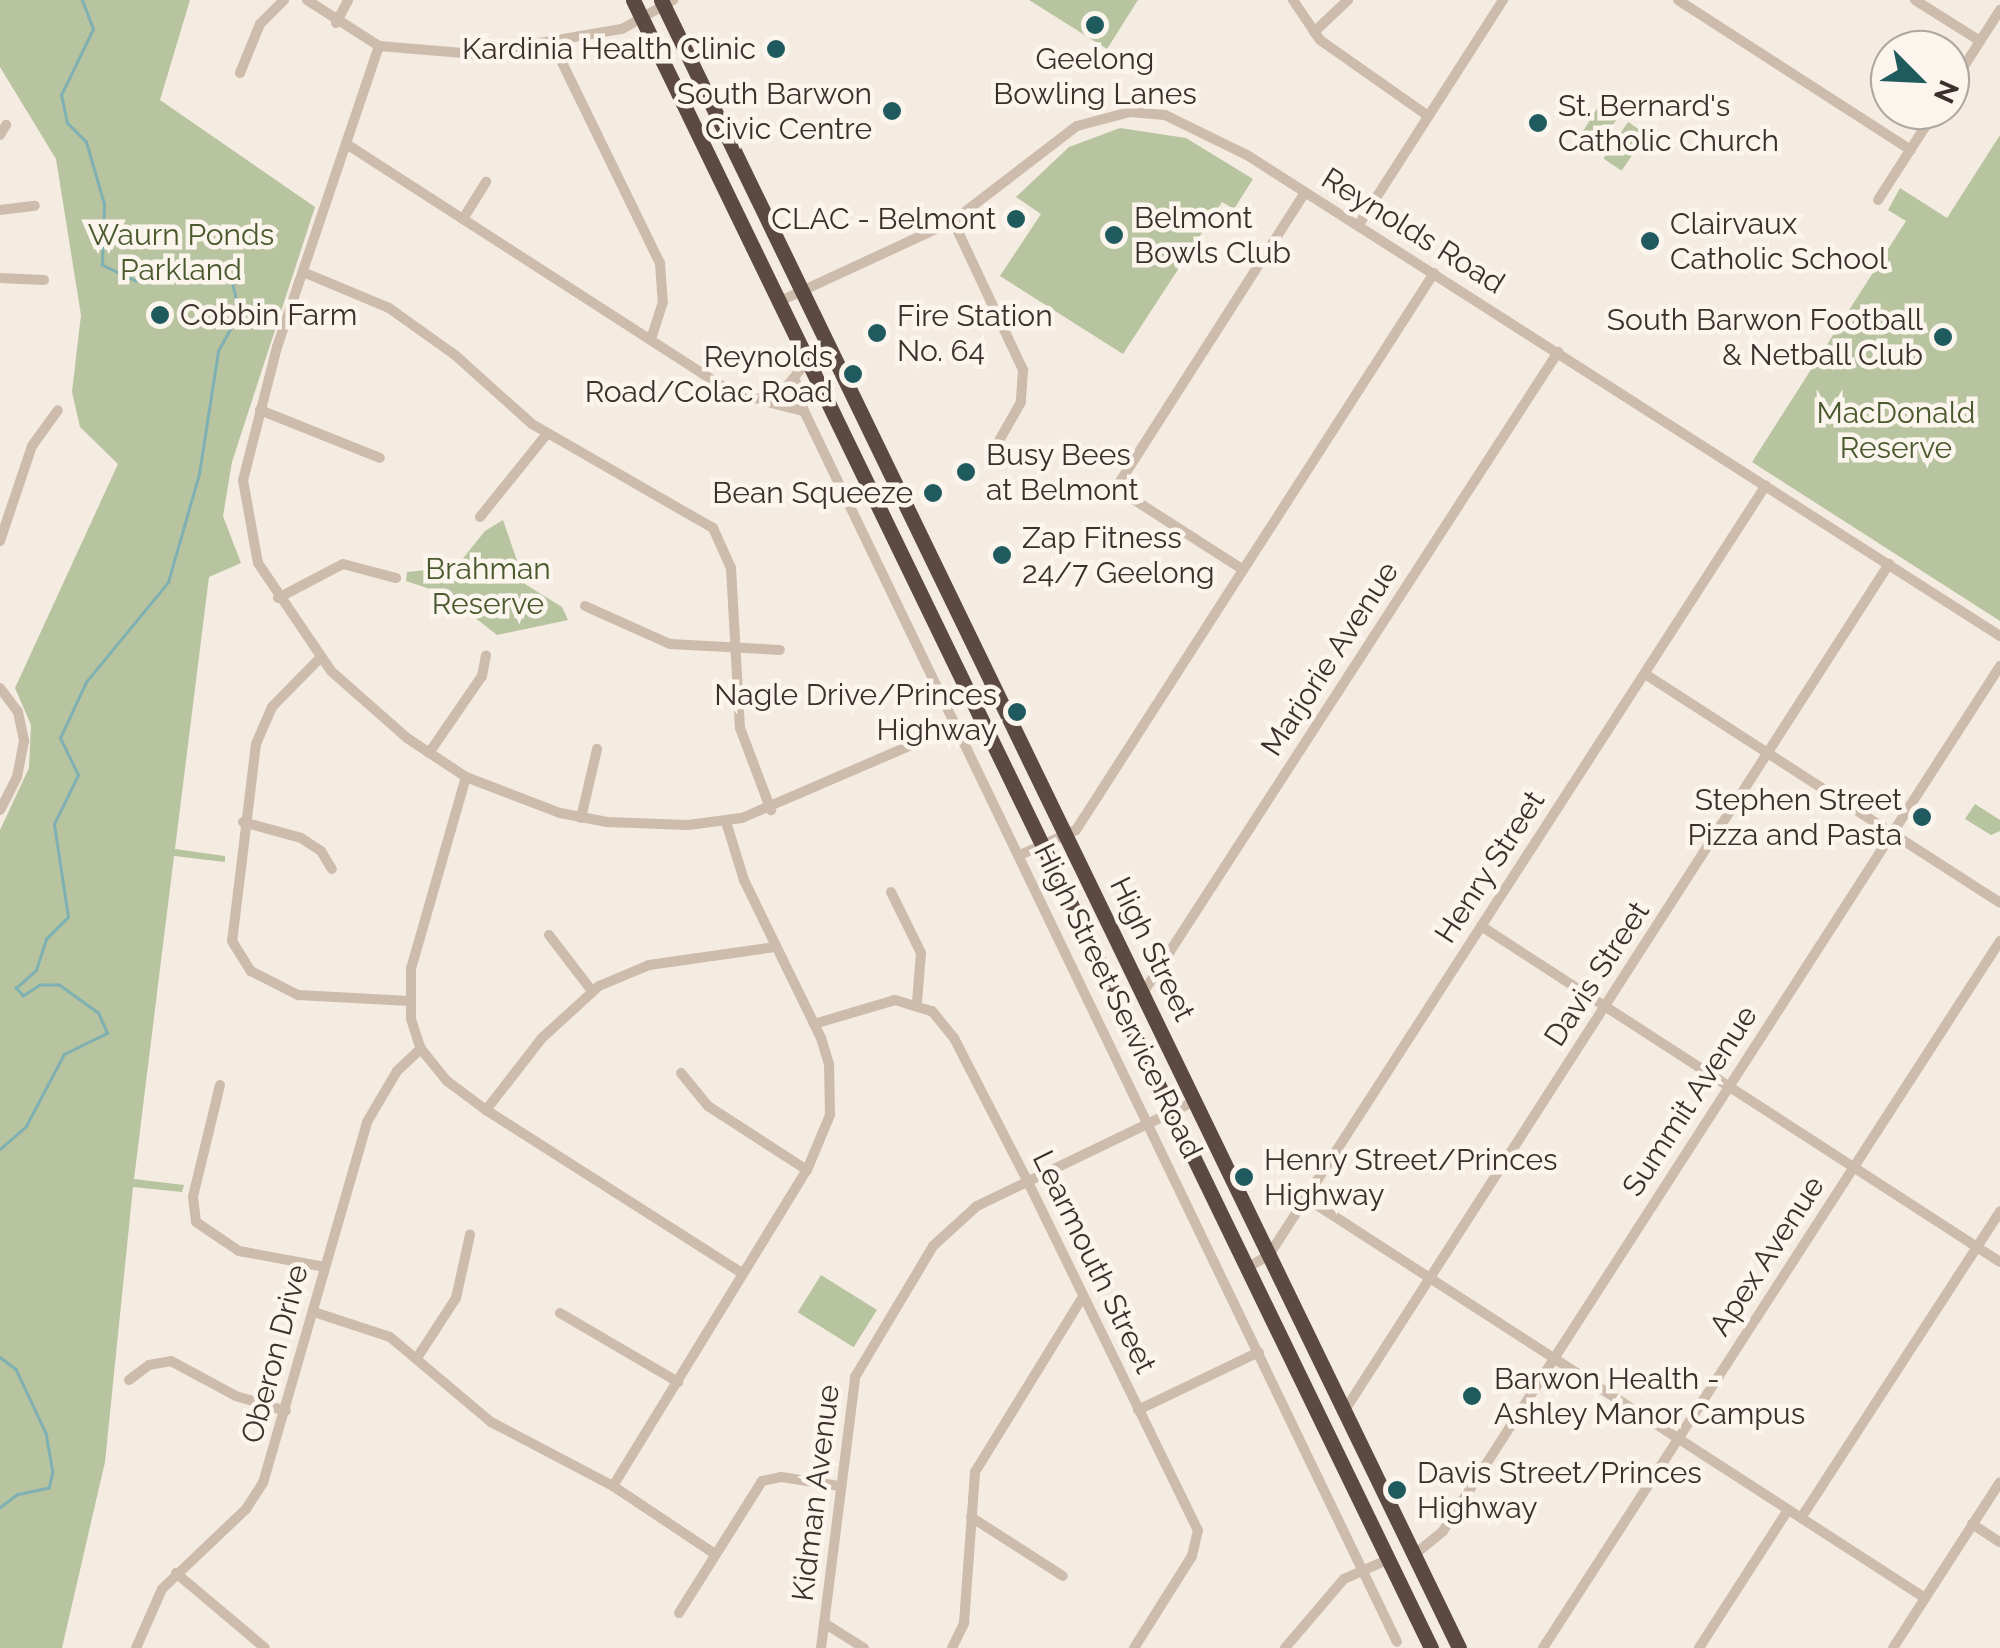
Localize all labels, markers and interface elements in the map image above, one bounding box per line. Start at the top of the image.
marker: Geelong Bowling Lanes [1084,14,1106,36]
north arrow [1870,30,1970,130]
place label: Kardinia Health Clinic [462,31,756,67]
marker: Kardinia Health Clinic [765,38,787,60]
place label: Geelong Bowling Lanes [993,41,1197,112]
text: N [1927,75,1965,108]
place label: South Barwon Civic Centre [677,76,872,146]
place label: St. Bernard's Catholic Church [1558,88,1779,158]
marker: South Barwon Civic Centre [881,100,903,122]
marker: St. Bernard's Catholic Church [1527,112,1549,134]
street label: Reynolds Road [1315,160,1511,302]
place label: Belmont Bowls Club [1134,200,1291,270]
place label: CLAC - Belmont [771,201,996,237]
place label: Clairvaux Catholic School [1670,206,1887,276]
marker: CLAC - Belmont [1005,208,1027,230]
park label: Waurn Ponds Parkland [88,217,274,288]
marker: Belmont Bowls Club [1103,224,1125,246]
marker: Clairvaux Catholic School [1639,230,1661,252]
place label: Cobbin Farm [180,297,357,333]
place label: Fire Station No. 64 [897,298,1053,368]
place label: South Barwon Football & Netball Club [1607,302,1923,372]
marker: Cobbin Farm [149,304,171,326]
marker: Fire Station No. 64 [866,322,888,344]
marker: South Barwon Football & Netball Club [1932,326,1954,348]
place label: Reynolds Road/Colac Road [585,339,833,410]
marker: Reynolds Road/Colac Road [842,363,864,385]
park label: MacDonald Reserve [1817,395,1975,466]
place label: Busy Bees at Belmont [986,437,1138,508]
marker: Busy Bees at Belmont [955,461,977,483]
place label: Bean Squeeze [712,475,913,511]
marker: Bean Squeeze [922,482,944,504]
place label: Zap Fitness 24/7 Geelong [1022,520,1215,590]
marker: Zap Fitness 24/7 Geelong [991,544,1013,566]
park label: Brahman Reserve [425,551,551,622]
street label: Marjorie Avenue [1254,555,1406,763]
place label: Nagle Drive/Princes Highway [714,677,997,748]
marker: Nagle Drive/Princes Highway [1006,701,1028,723]
place label: Stephen Street Pizza and Pasta [1687,782,1902,852]
street label: Henry Street [1427,784,1553,950]
marker: Stephen Street Pizza and Pasta [1911,806,1933,828]
street label: High Street Service Road [1026,838,1210,1164]
street label: High Street [1102,871,1202,1027]
street label: Davis Street [1537,895,1657,1053]
street label: Summit Avenue [1615,999,1765,1203]
place label: Henry Street/Princes Highway [1264,1142,1558,1212]
street label: Learmouth Street [1025,1145,1163,1379]
marker: Henry Street/Princes Highway [1233,1166,1255,1188]
street label: Apex Avenue [1702,1169,1832,1343]
street label: Oberon Drive [234,1261,316,1447]
place label: Barwon Health - Ashley Manor Campus [1494,1361,1807,1432]
street label: Kidman Avenue [785,1382,847,1604]
marker: Barwon Health - Ashley Manor Campus [1459,1383,1485,1409]
place label: Davis Street/Princes Highway [1417,1455,1702,1526]
marker: Davis Street/Princes Highway [1386,1479,1408,1501]

